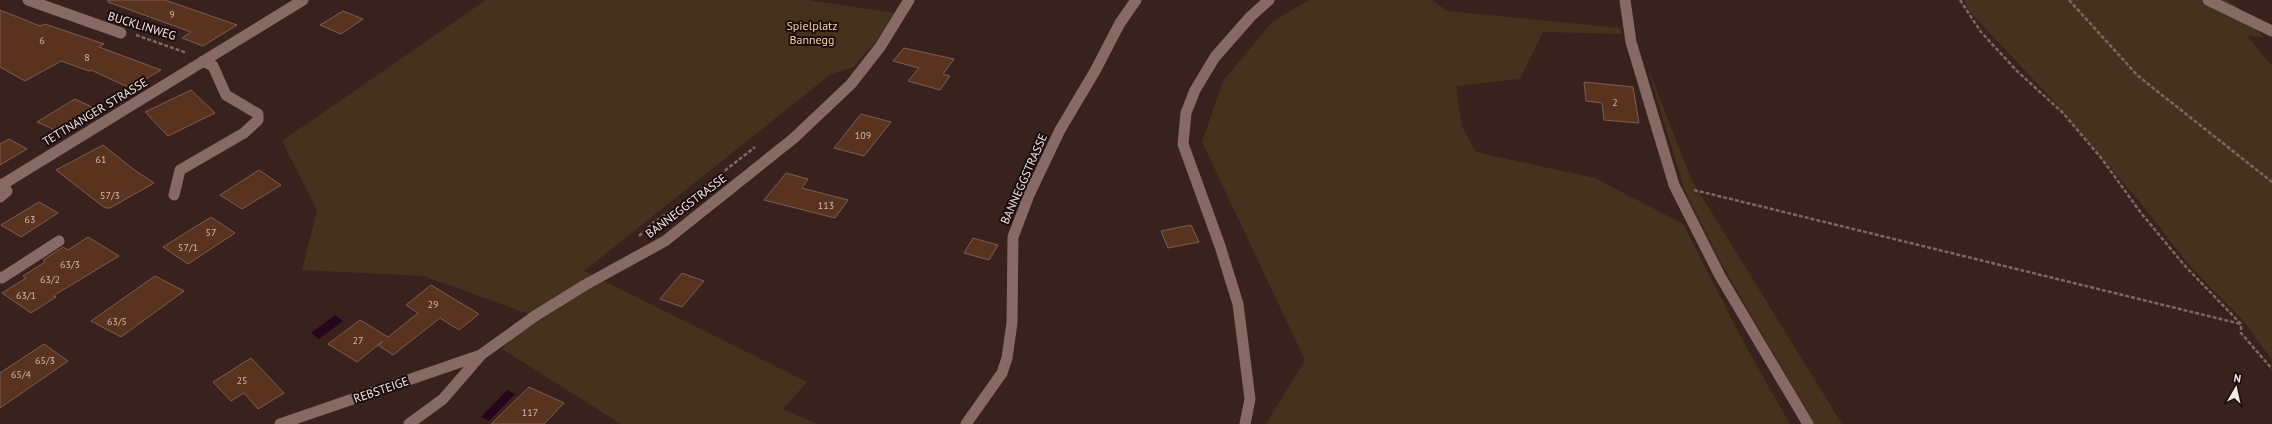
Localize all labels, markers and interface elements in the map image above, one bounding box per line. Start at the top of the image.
street label: BUCKLINWEG [106,8,178,43]
house number: 9 [169,8,175,21]
park label: Spielplatz Bannegg [786,18,838,47]
house number: 6 [39,34,45,47]
house number: 8 [84,51,90,64]
street label: TETTNANGER STRASSE [39,74,150,149]
house number: 2 [1612,96,1618,109]
house number: 109 [855,129,871,142]
street label: BANNEGGSTRASSE [997,131,1050,226]
house number: 61 [96,153,106,166]
street label: BANNEGGSTRASSE [642,170,729,241]
house number: 57/3 [100,189,120,202]
house number: 113 [818,199,834,212]
house number: 63 [25,213,35,226]
house number: 57 [206,226,216,239]
house number: 57/1 [178,241,198,254]
house number: 63/3 [60,258,80,271]
house number: 63/2 [40,273,60,286]
house number: 63/1 [16,289,36,302]
house number: 29 [428,298,438,311]
house number: 63/5 [107,315,127,328]
house number: 27 [353,334,363,347]
house number: 65/3 [35,354,55,367]
house number: 65/4 [11,368,31,381]
north arrow [2216,368,2256,408]
text: N [2233,371,2242,386]
street label: REBSTEIGE [351,373,410,406]
house number: 25 [237,374,247,387]
house number: 117 [522,406,538,419]

